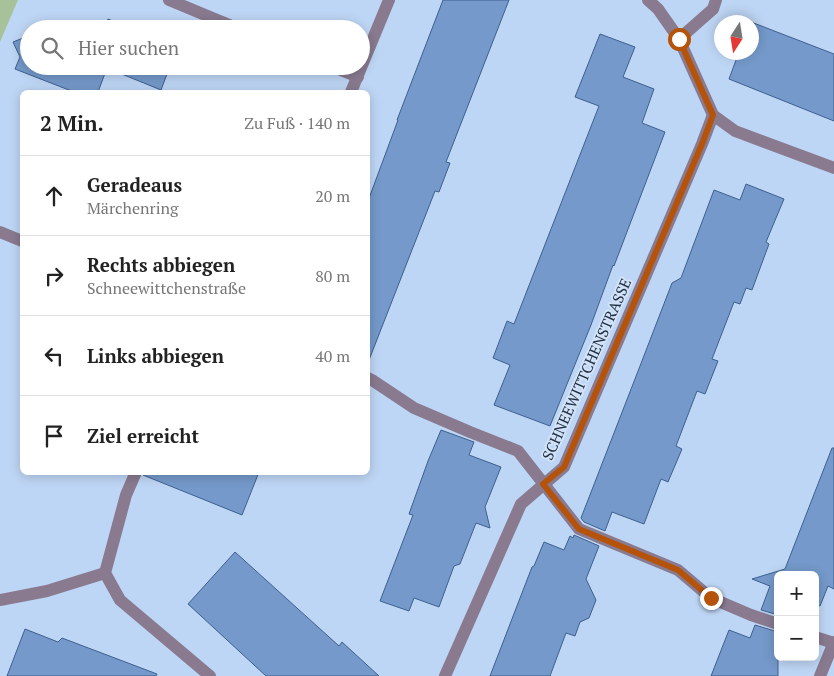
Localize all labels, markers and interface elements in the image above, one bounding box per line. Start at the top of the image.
north arrow [714,15,759,60]
search box [20,20,370,75]
route start [668,28,691,51]
icon: search [38,34,66,62]
text: Hier suchen [78,35,179,60]
text: 2 Min. [40,109,104,137]
text: Zu Fuß · 140 m [244,112,350,134]
text: Geradeaus [87,172,182,197]
icon: ahead [40,182,68,210]
text: 20 m [315,185,350,207]
text: Märchenring [87,197,178,219]
text: Rechts abbiegen [87,252,235,277]
icon: right [40,262,68,290]
text: 80 m [315,265,350,287]
street label: SCHNEEWITTCHENSTRASSE [537,275,635,463]
text: Schneewittchenstraße [87,277,246,299]
icon: left [40,342,68,370]
text: Links abbiegen [87,343,224,368]
text: 40 m [315,345,350,367]
icon: arrive [40,422,68,450]
text: Ziel erreicht [87,423,199,448]
map controls [774,571,819,661]
button: + [774,571,819,616]
route end [700,587,723,610]
button: − [774,616,819,661]

